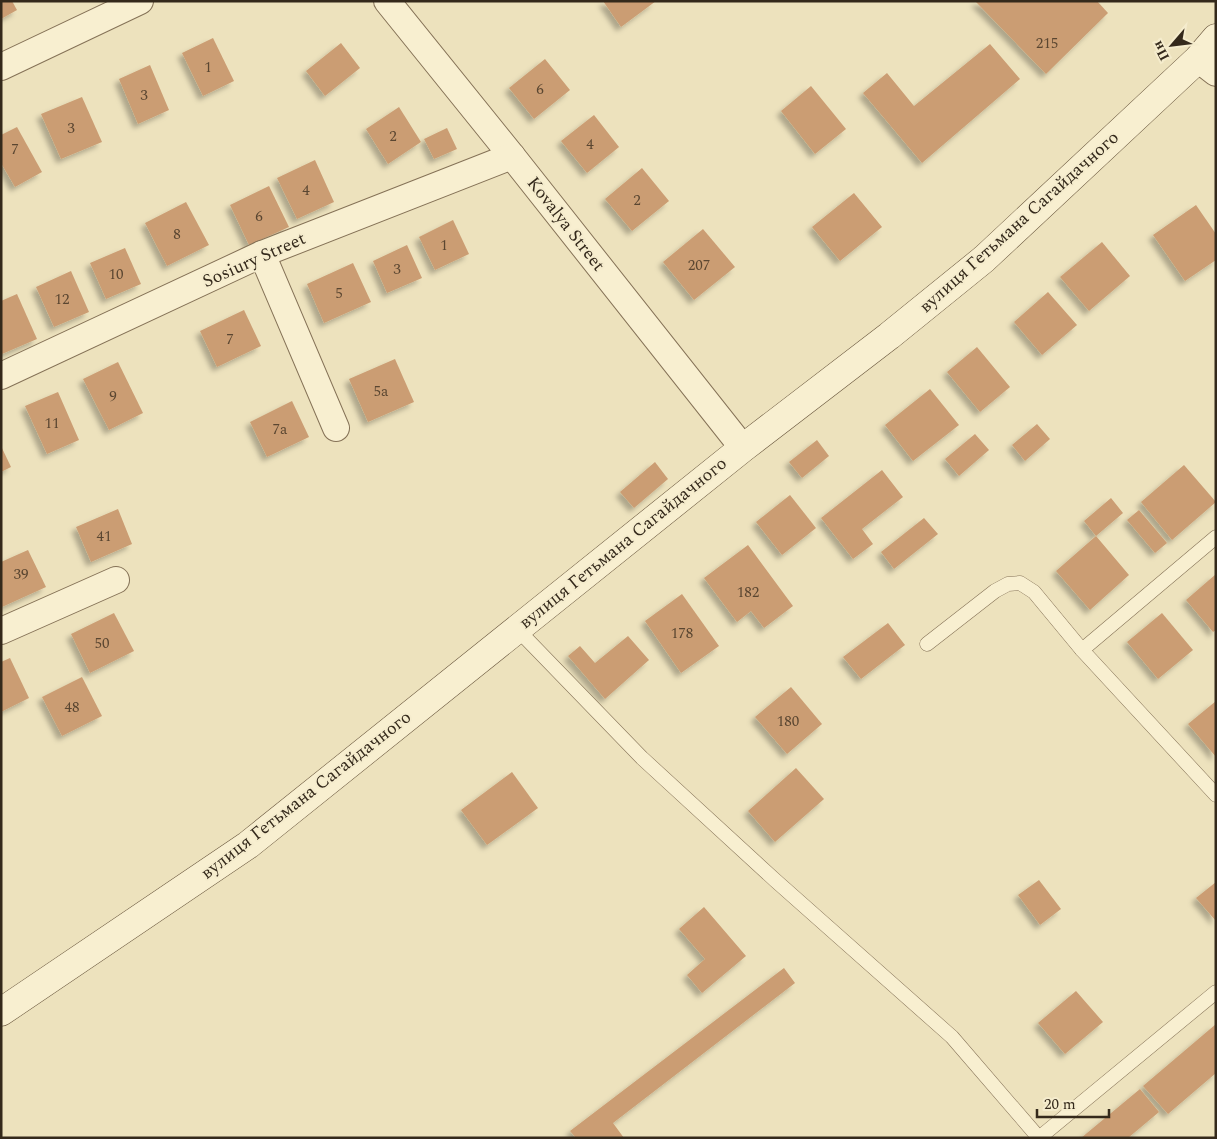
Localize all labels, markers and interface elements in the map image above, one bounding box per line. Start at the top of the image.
north arrow [1147,20,1197,70]
house number: 215 [1036,32,1058,55]
text: Пн [1147,37,1175,65]
house number: 1 [204,56,212,79]
house number: 6 [536,78,544,101]
house number: 3 [140,84,148,107]
house number: 3 [67,117,75,140]
house number: 2 [389,125,397,148]
street label: вулиця Гетьмана Сагайдачного [913,125,1125,319]
house number: 4 [586,133,594,156]
house number: 7 [11,138,19,161]
street label: Kovalya Street [520,171,612,277]
house number: 4 [302,179,310,202]
house number: 2 [633,189,641,212]
house number: 6 [255,205,263,228]
house number: 8 [173,223,181,246]
street label: Sosiury Street [198,225,310,295]
house number: 1 [440,234,448,257]
house number: 207 [688,254,710,277]
house number: 3 [393,258,401,281]
house number: 10 [108,263,124,286]
house number: 5 [335,282,343,305]
house number: 12 [54,288,70,311]
house number: 7 [226,328,234,351]
house number: 5а [374,380,389,403]
house number: 9 [109,385,117,408]
house number: 11 [44,412,60,435]
house number: 7а [273,418,288,441]
street label: вулиця Гетьмана Сагайдачного [513,450,733,636]
house number: 41 [96,525,112,548]
house number: 39 [13,563,29,586]
house number: 182 [737,581,759,604]
house number: 178 [671,622,693,645]
house number: 50 [94,632,110,655]
house number: 48 [64,696,80,719]
street label: вулиця Гетьмана Сагайдачного [195,704,417,886]
house number: 180 [777,710,799,733]
scale bar [1037,1086,1110,1118]
text: 20 m [1044,1093,1076,1116]

